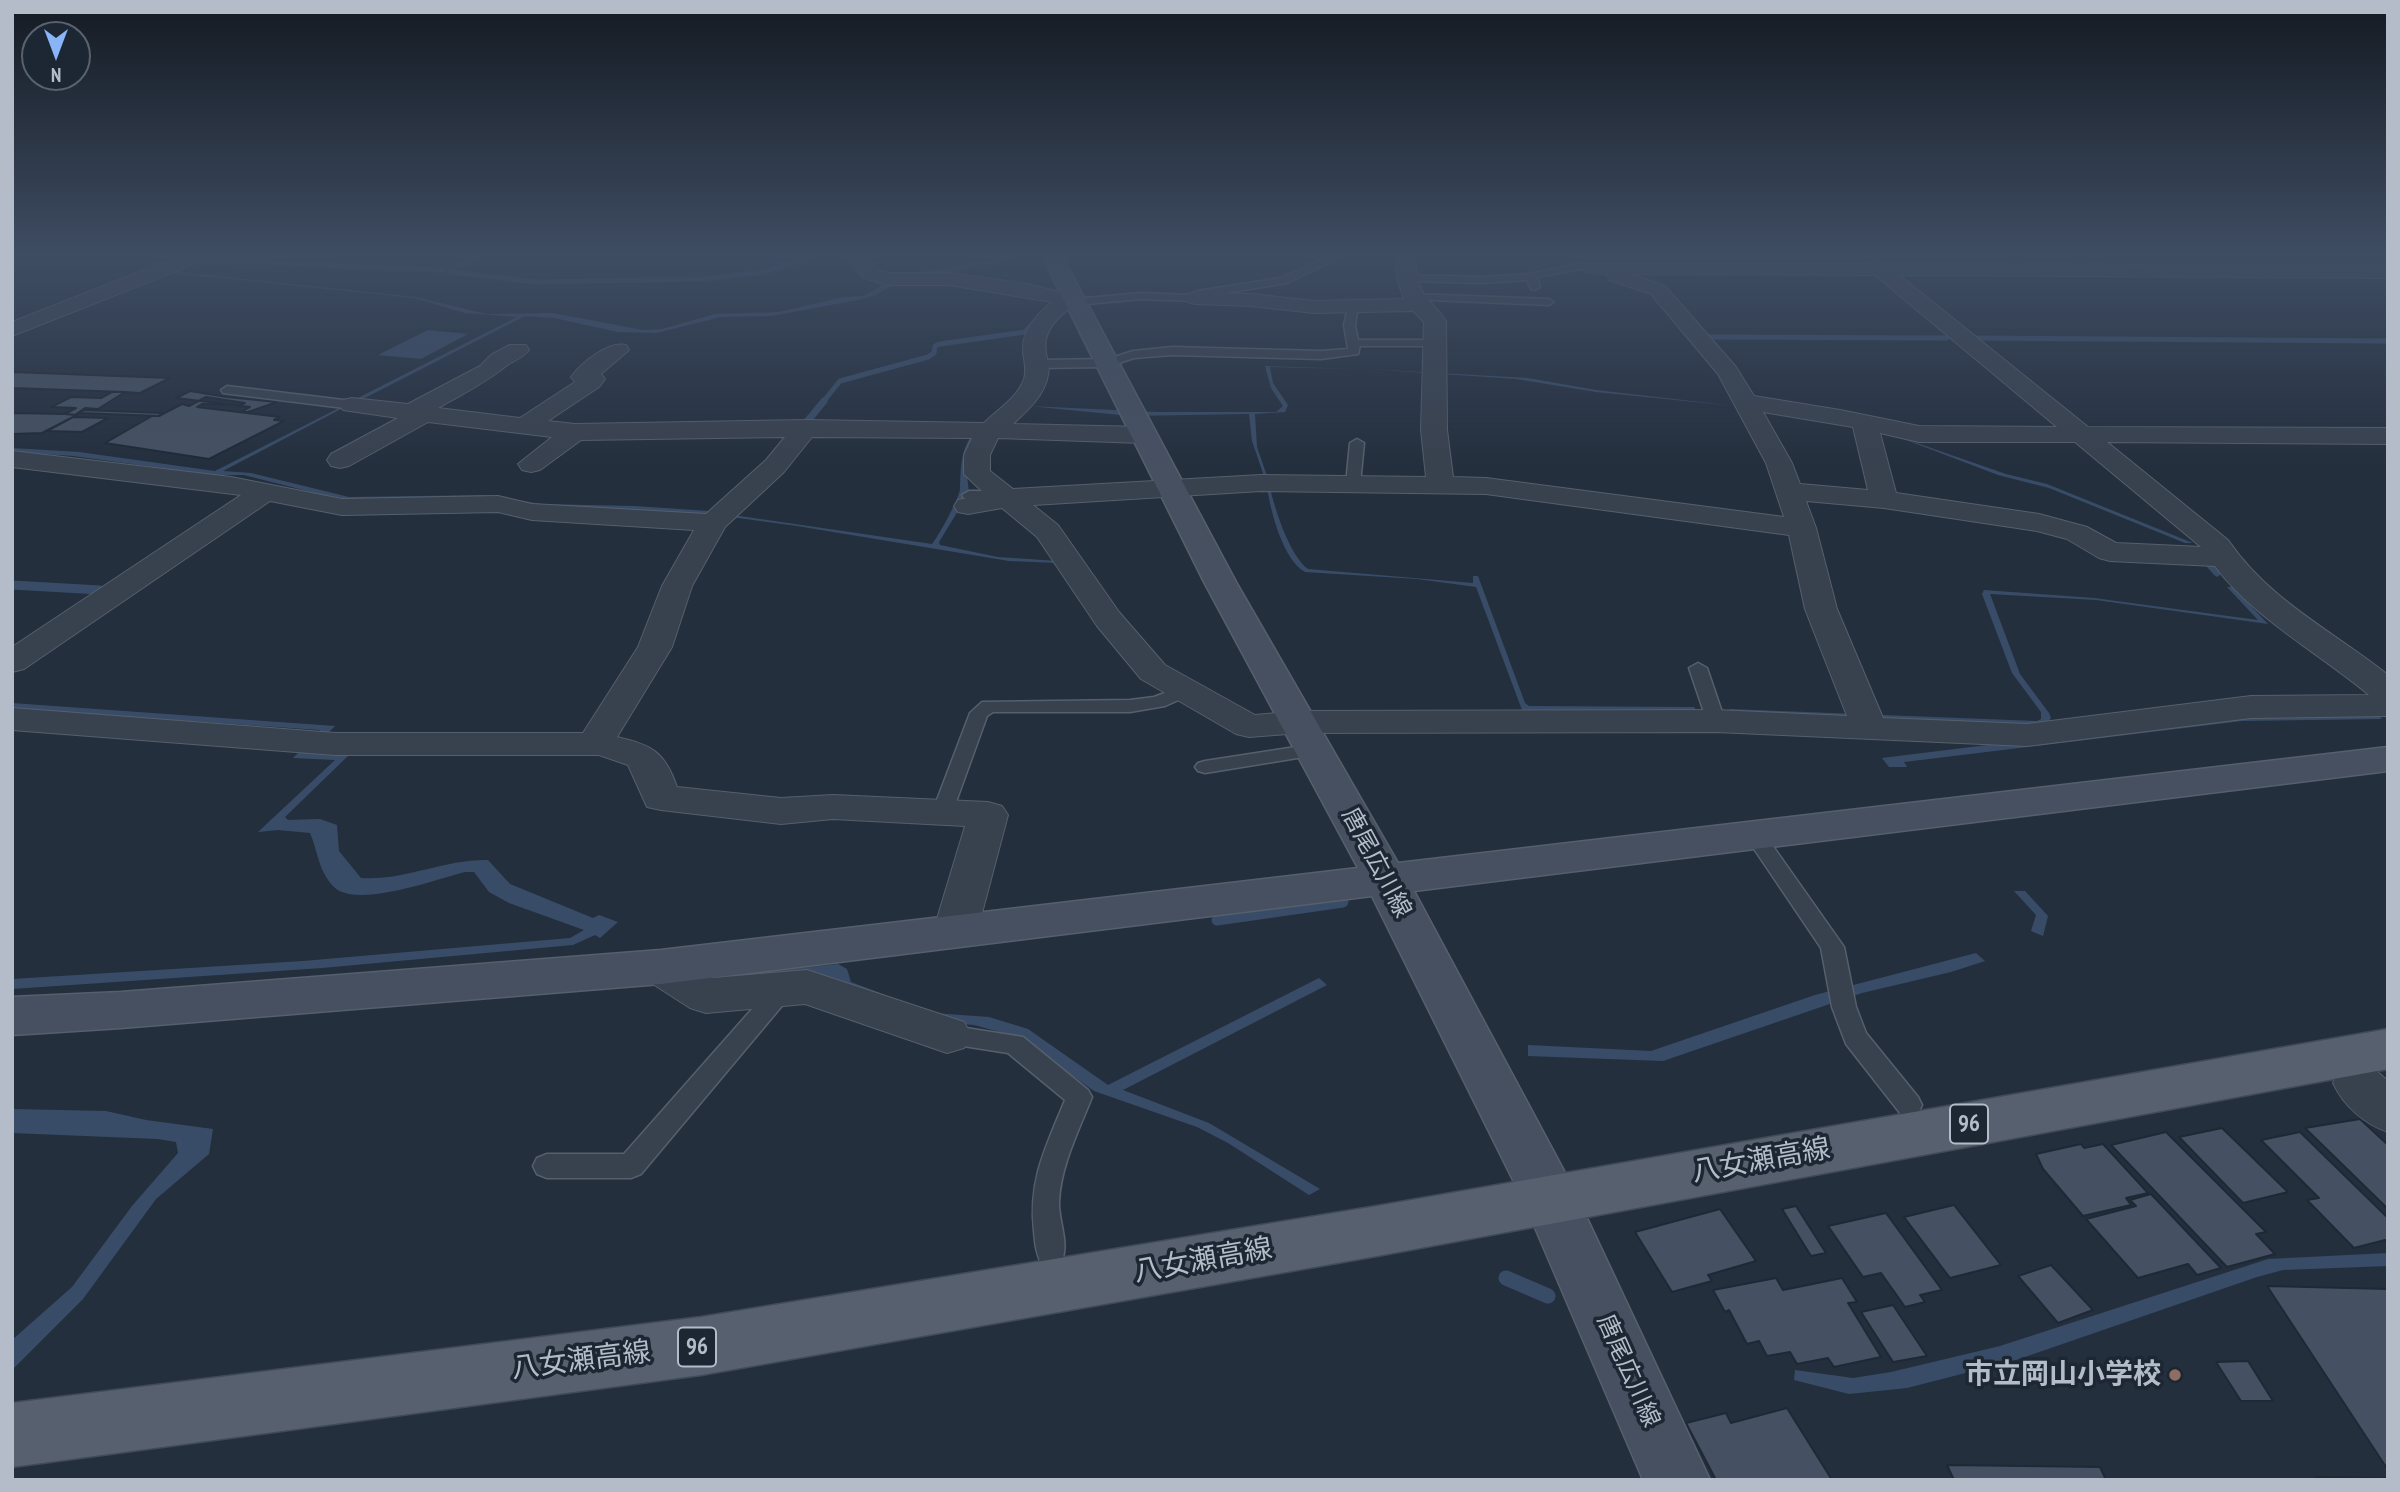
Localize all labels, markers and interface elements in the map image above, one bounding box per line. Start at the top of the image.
north arrow [21,21,91,91]
text: N [51,63,61,87]
street label: 唐尾広川線 [1335,803,1417,923]
road number: 96 [1950,1105,1988,1144]
street label: 八女瀬高線 [1689,1132,1833,1190]
street label: 八女瀬高線 [1131,1232,1275,1290]
street label: 唐尾広川線 [1590,1310,1666,1432]
road number: 96 [678,1328,716,1366]
street label: 八女瀬高線 [509,1336,653,1386]
place label: 市立岡山小学校 [1965,1358,2161,1392]
marker: 市立岡山小学校 [2167,1367,2183,1383]

